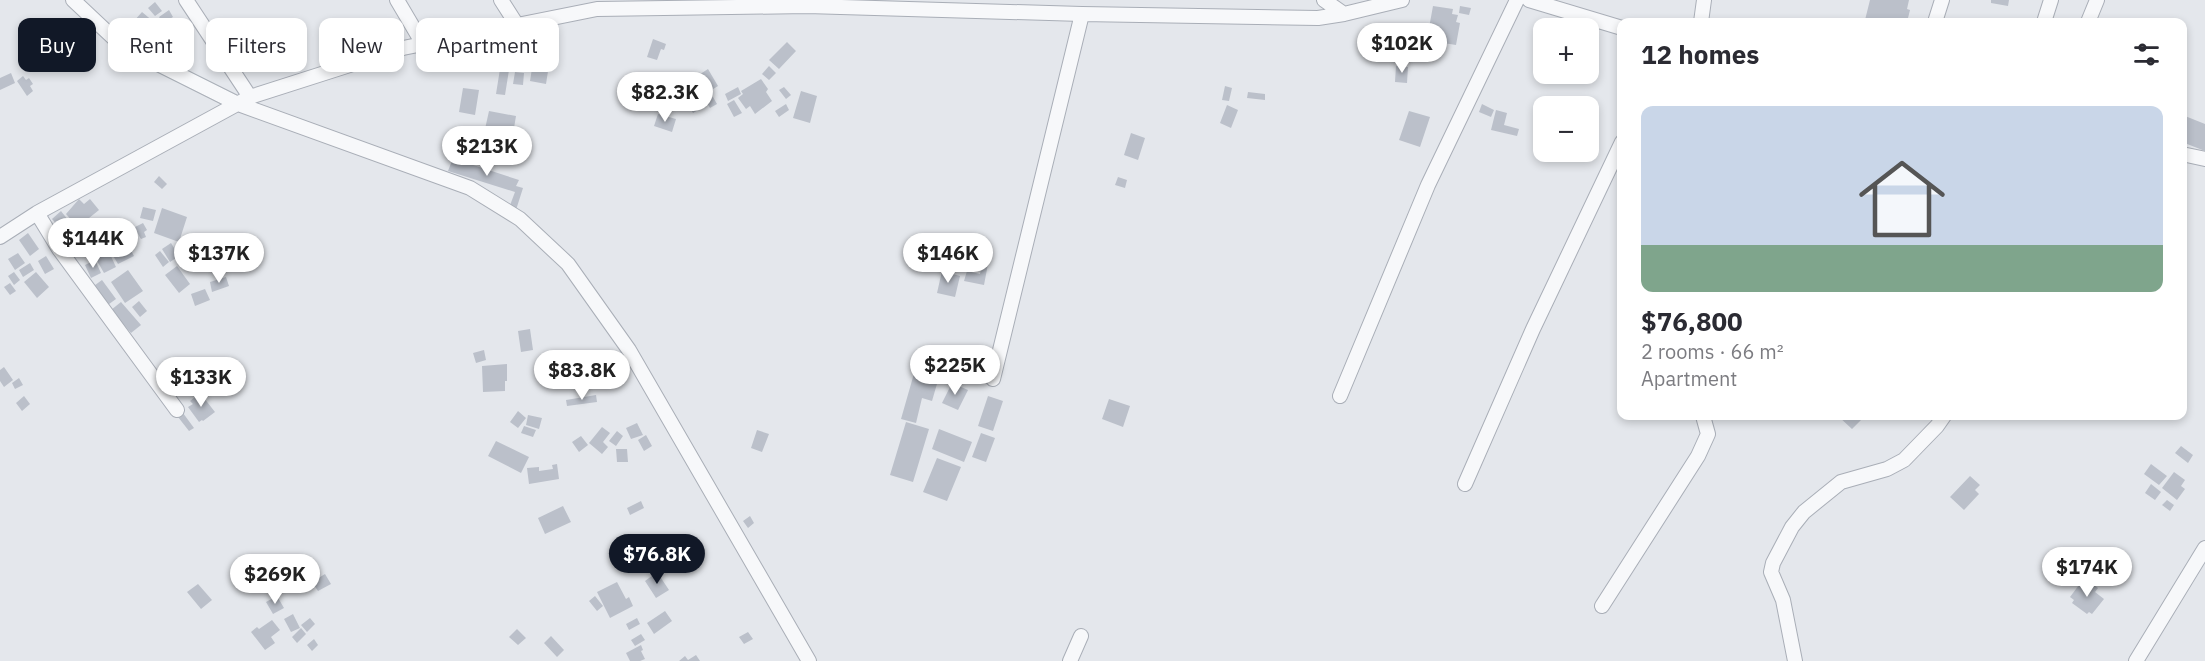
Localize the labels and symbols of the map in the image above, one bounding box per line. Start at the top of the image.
pin: $102K [1360,23,1444,74]
pin: $82.3K [616,72,714,123]
pin: $213K [445,126,529,177]
pin: $144K [51,218,135,269]
pin: $137K [177,233,261,284]
pin: $146K [906,233,990,284]
pin: $225K [913,345,997,396]
pin: $83.8K [533,350,631,401]
pin: $133K [159,357,243,408]
pin: $76.8K [608,534,706,585]
pin: $174K [2045,547,2129,598]
pin: $269K [233,554,317,605]

